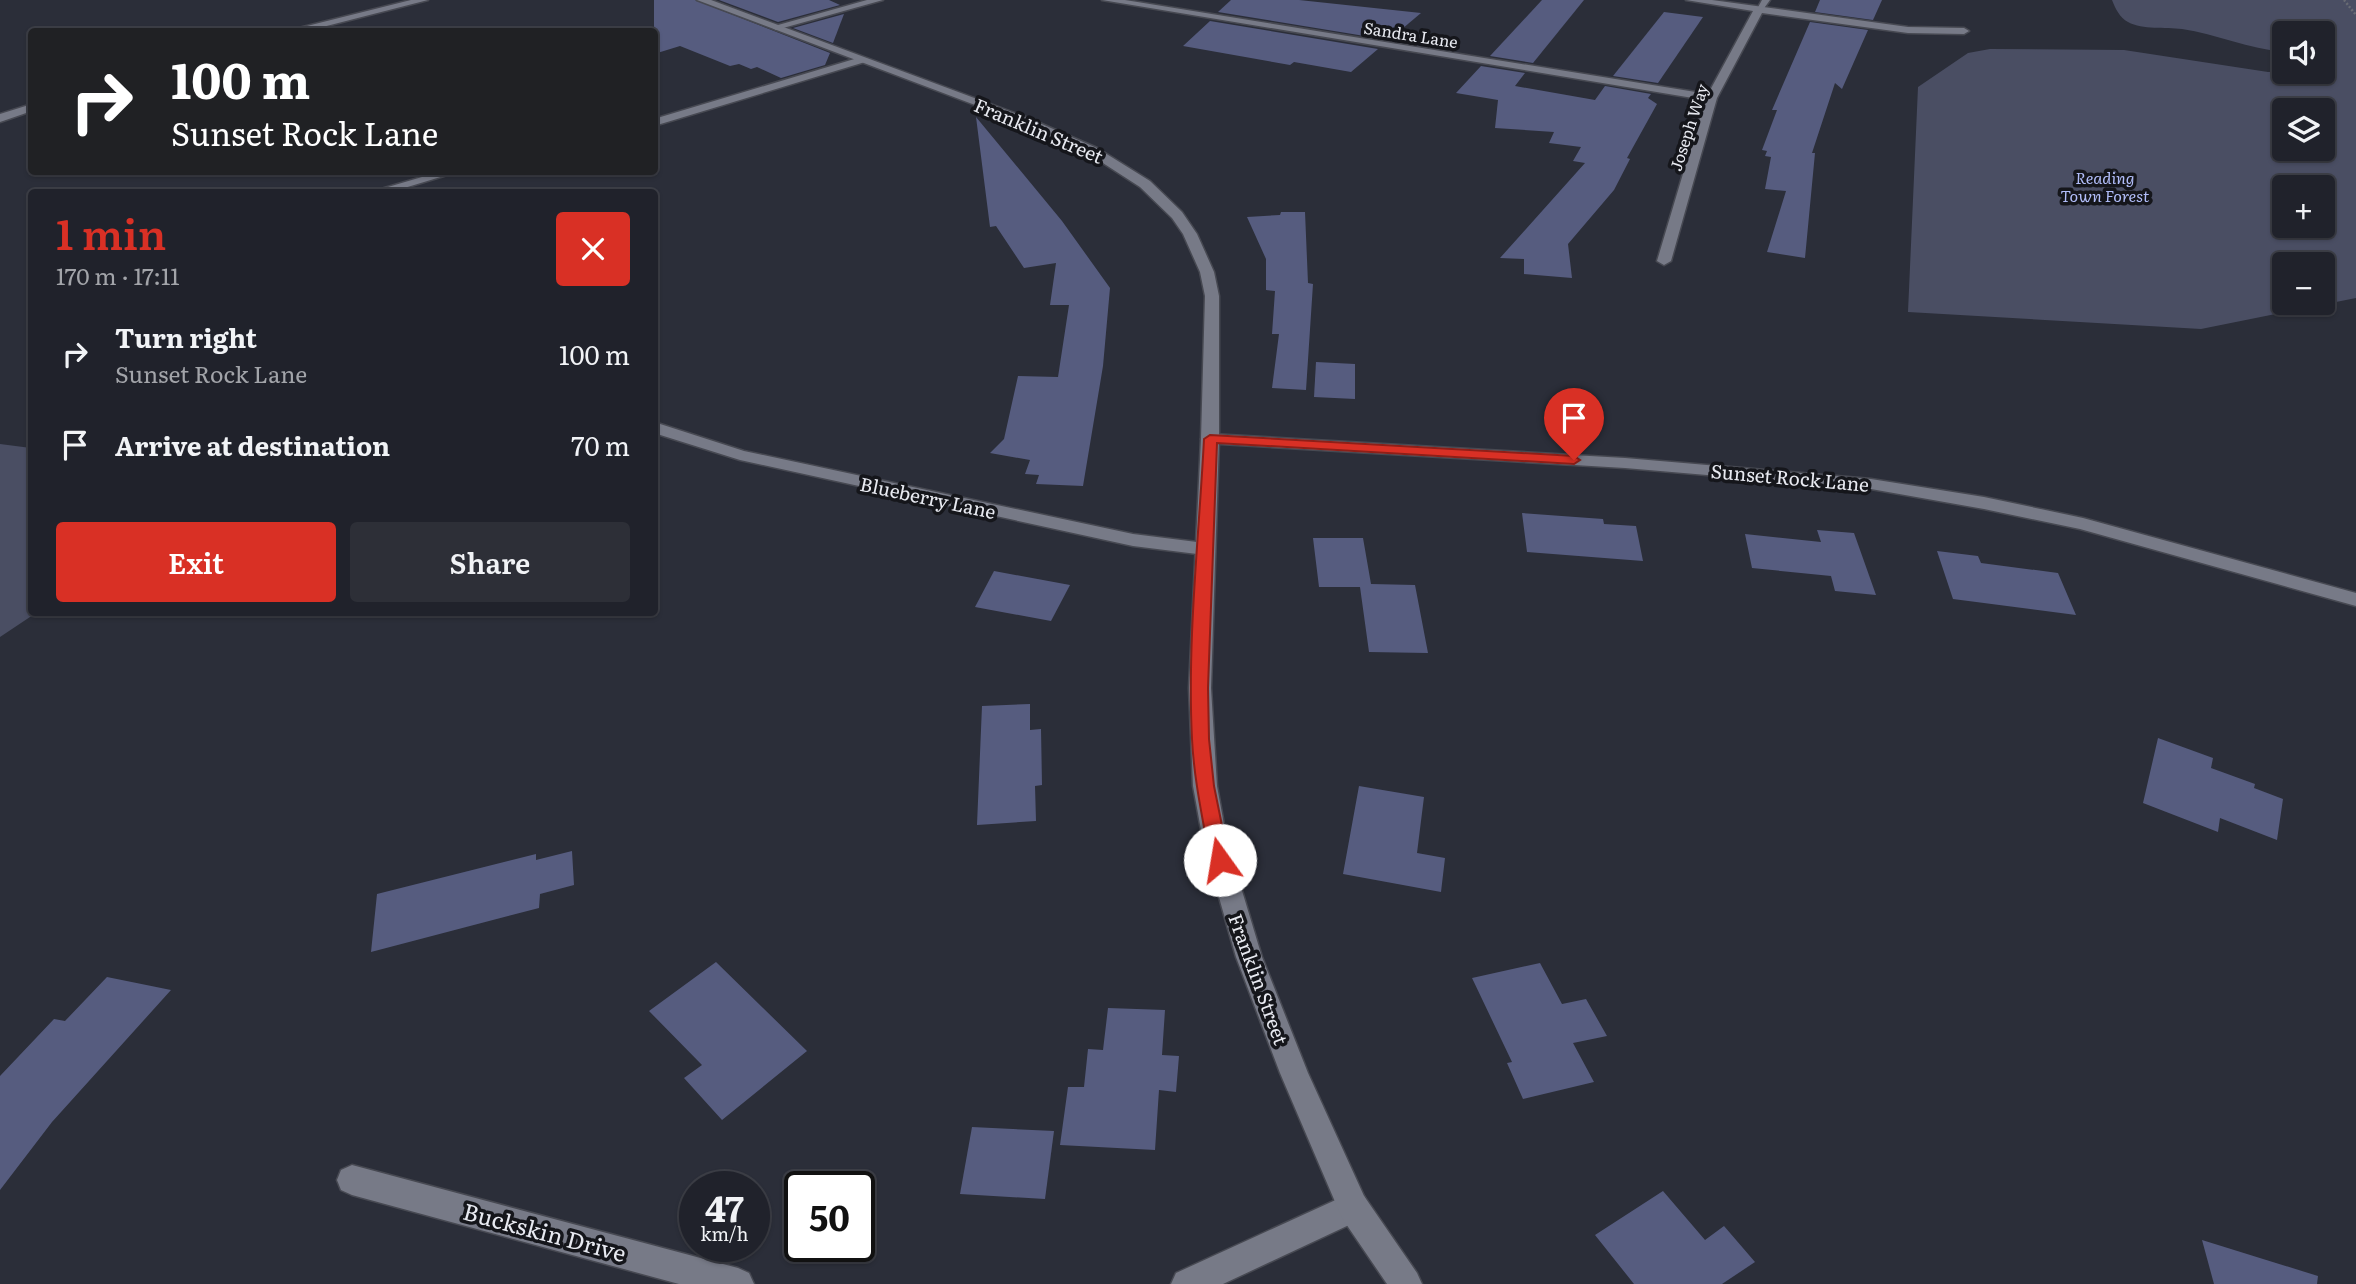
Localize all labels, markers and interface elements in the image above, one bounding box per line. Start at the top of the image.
street label: Sandra Lane [1362,15,1460,53]
map controls [2272,21,2335,315]
button: sound [2272,21,2335,84]
text: 100 m [171,41,310,114]
icon: right [56,56,147,147]
street label: Joseph Way [1663,80,1714,174]
street label: Franklin Street [970,90,1108,170]
button: layers [2272,98,2335,161]
text: Sunset Rock Lane [171,108,438,156]
park label: Reading Town Forest [2061,165,2150,207]
button: + [2272,175,2335,238]
text: 1 min [56,201,166,263]
button: close [556,212,630,286]
button: − [2272,252,2335,315]
text: 170 m · 17:11 [56,258,180,292]
text: Turn right [115,317,257,356]
text: 100 m [559,334,630,373]
icon: right [56,335,94,373]
text: Sunset Rock Lane [115,356,307,390]
pin [1544,388,1604,460]
icon: arrive [1555,399,1593,437]
text: Arrive at destination [115,425,390,464]
text: 70 m [571,425,630,464]
icon: arrive [56,426,94,464]
street label: Sunset Rock Lane [1710,456,1870,498]
street label: Blueberry Lane [857,469,999,525]
button: Exit [56,522,336,602]
button: Share [350,522,630,602]
position arrow [1183,823,1257,897]
street label: Franklin Street [1222,909,1296,1049]
speed limit sign: 50 [784,1171,875,1262]
text: 47 [705,1181,744,1233]
street label: Buckskin Drive [460,1193,630,1269]
text: km/h [701,1220,748,1247]

